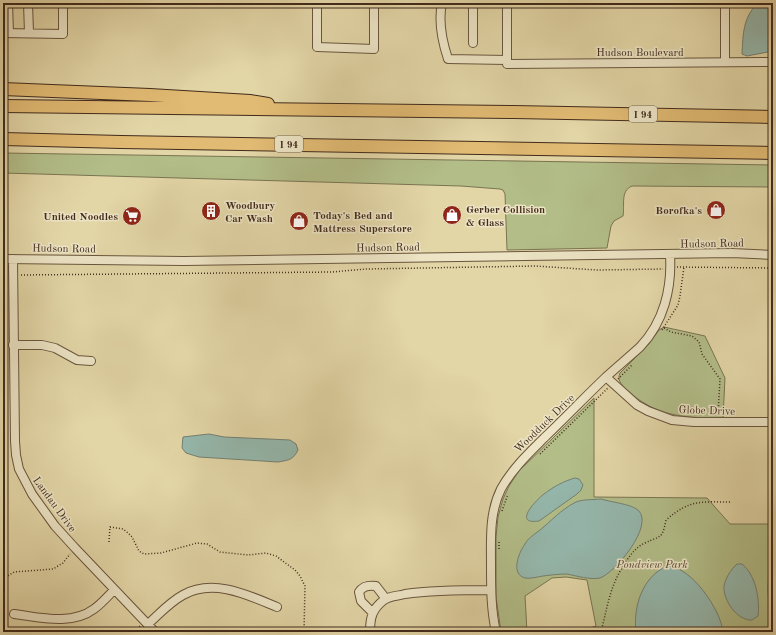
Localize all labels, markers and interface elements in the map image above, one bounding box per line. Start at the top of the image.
street label: Hudson Boulevard [596,48,684,59]
road number: I 94 [629,106,657,122]
road number: I 94 [275,136,303,152]
shop icon: Borofka's [705,199,727,221]
building icon: Woodbury Car Wash [200,200,222,222]
place label: Woodbury Car Wash [225,201,275,225]
shop icon: Gerber Collision & Glass [441,204,463,226]
supermarket icon: United Noodles [121,205,143,227]
place label: Gerber Collision & Glass [466,205,545,229]
place label: Borofka's [655,206,702,217]
shop icon: Today's Bed and Mattress Superstore [288,210,310,232]
place label: Today's Bed and Mattress Superstore [313,211,412,235]
place label: United Noodles [43,212,118,223]
street label: Hudson Road [680,238,744,251]
street label: Hudson Road [356,242,420,255]
street label: Hudson Road [32,243,96,256]
street label: Woodduck Drive [513,393,577,455]
street label: Globe Drive [678,405,735,418]
street label: Landau Drive [30,475,77,535]
park label: Pondview Park [615,560,688,571]

